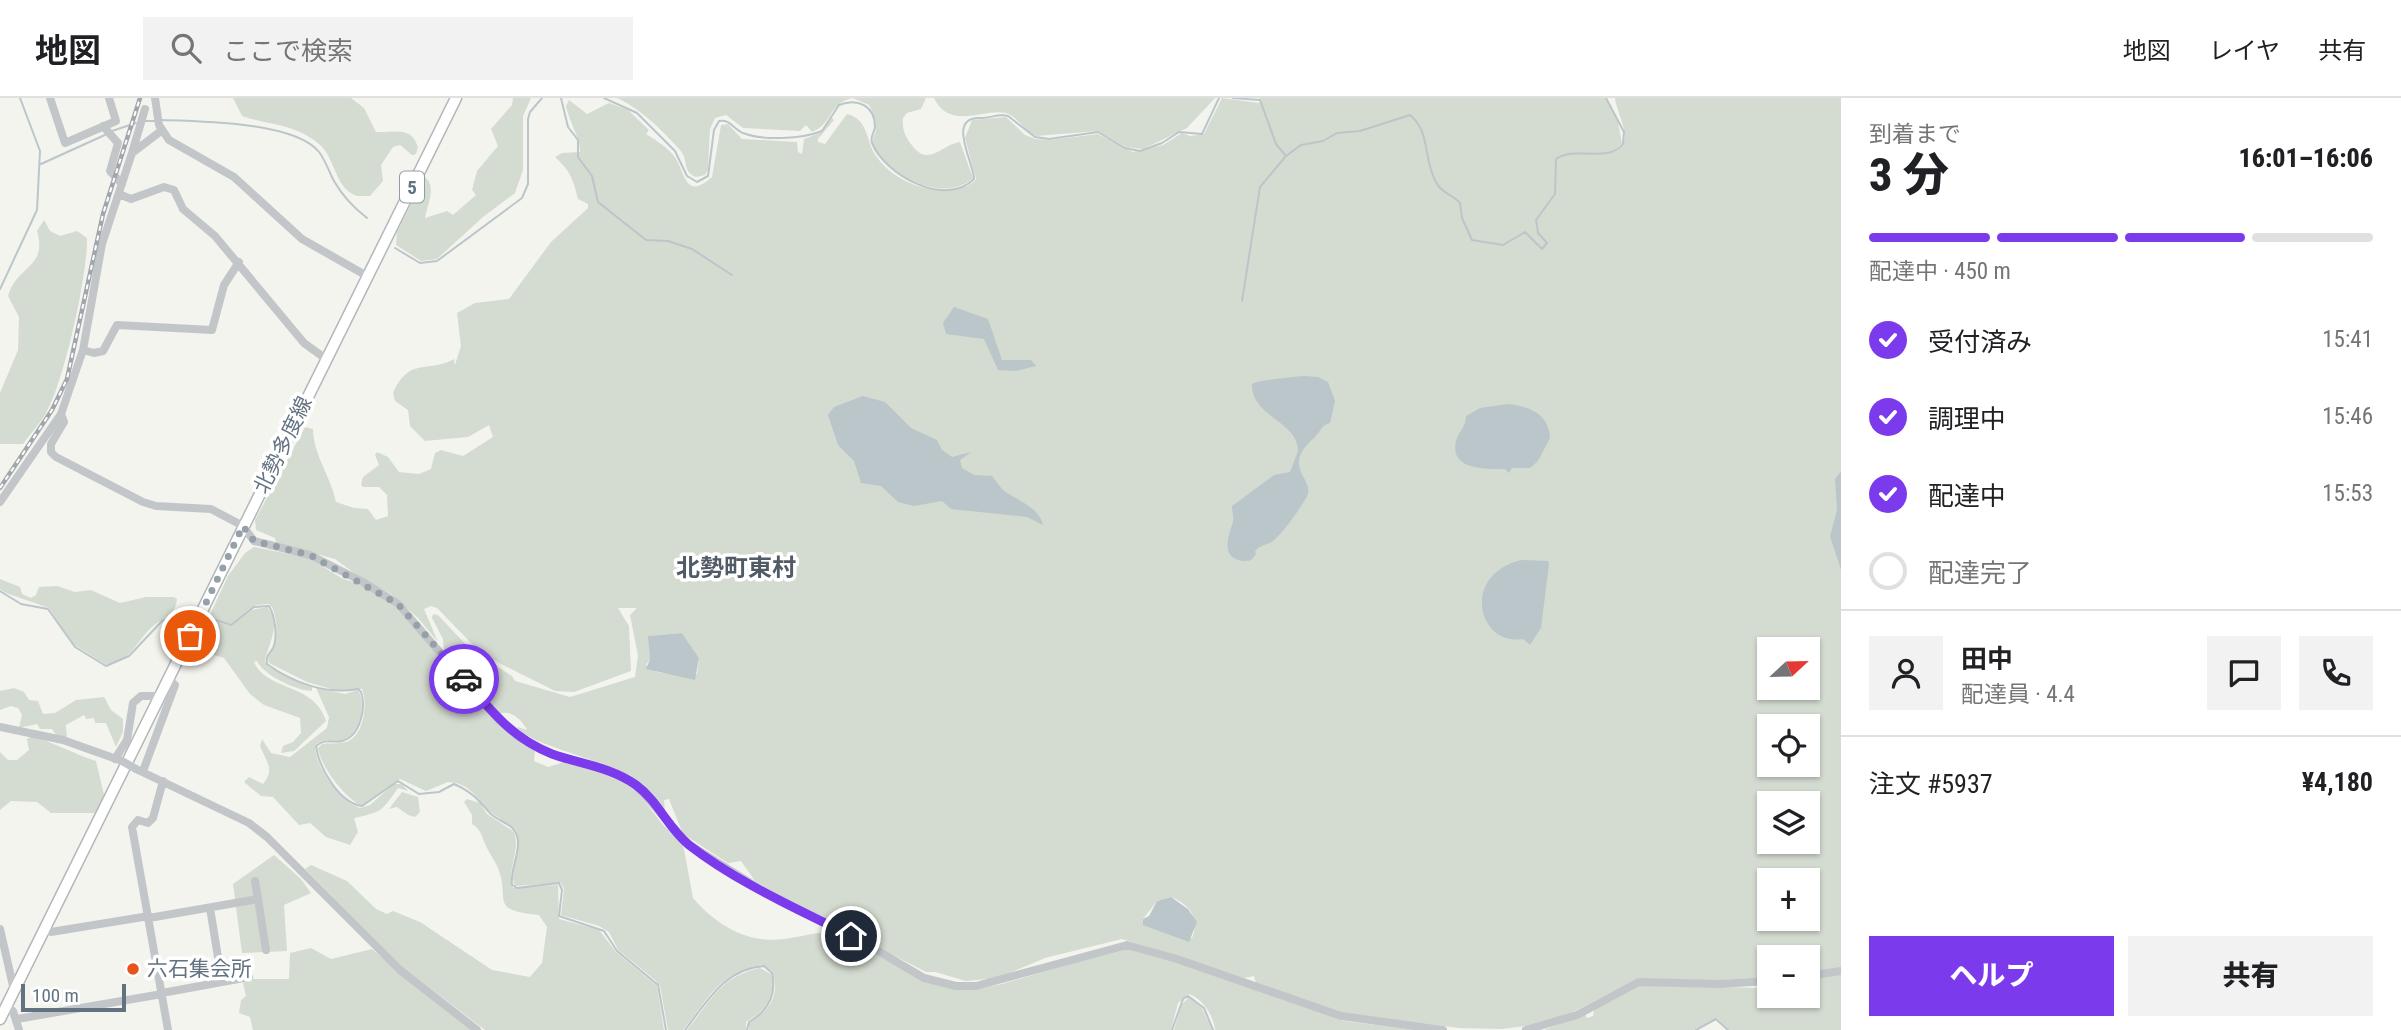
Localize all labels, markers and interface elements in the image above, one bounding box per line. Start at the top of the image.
search box [143,17,633,80]
icon: search [167,29,205,67]
text: 地図 [35,31,101,70]
text: ここで検索 [223,36,353,66]
text: 地図 [2123,37,2171,65]
text: レイヤ [2209,37,2280,65]
text: 共有 [2318,37,2366,65]
text: 到着まで [1869,121,1961,148]
text: 16:01–16:06 [2239,143,2373,173]
text: 3 分 [1869,148,1949,202]
road number: 5 [400,172,424,202]
text: 配達中 · 450 m [1869,258,2011,285]
icon: check [1869,321,1907,359]
text: 15:41 [2322,326,2373,353]
text: 受付済み [1928,327,2032,357]
street label: 北勢多度線 [249,393,317,497]
icon: check [1869,398,1907,436]
text: 15:46 [2322,403,2373,430]
text: 調理中 [1928,404,2006,434]
icon: check [1869,475,1907,513]
text: 15:53 [2322,480,2373,507]
text: 配達中 [1928,481,2006,511]
district label: 北勢町東村 [676,554,796,582]
text: 配達完了 [1928,558,2032,588]
pin [160,606,220,666]
icon: bag [171,617,209,655]
button: person [1869,636,1943,710]
button: chat [2207,636,2281,710]
button: phone [2299,636,2373,710]
north arrow [1757,637,1820,700]
map controls [1757,637,1820,1008]
courier [429,644,499,714]
text: 田中 [1961,644,2013,674]
icon: car [445,660,483,698]
text: 配達員 · 4.4 [1961,681,2075,708]
button: locate [1757,714,1820,777]
text: ¥4,180 [2302,767,2373,797]
text: 注文 #5937 [1869,769,1993,799]
button: layers [1757,791,1820,854]
button: + [1757,868,1820,931]
pin [821,906,881,966]
icon: home [832,917,870,955]
button: ヘルプ [1869,936,2114,1016]
button: 共有 [2128,936,2373,1016]
button: − [1757,945,1820,1008]
place label: 六石集会所 [147,957,252,981]
marker: 六石集会所 [125,961,141,977]
scale bar [21,981,126,1013]
text: 100 m [32,984,79,1007]

